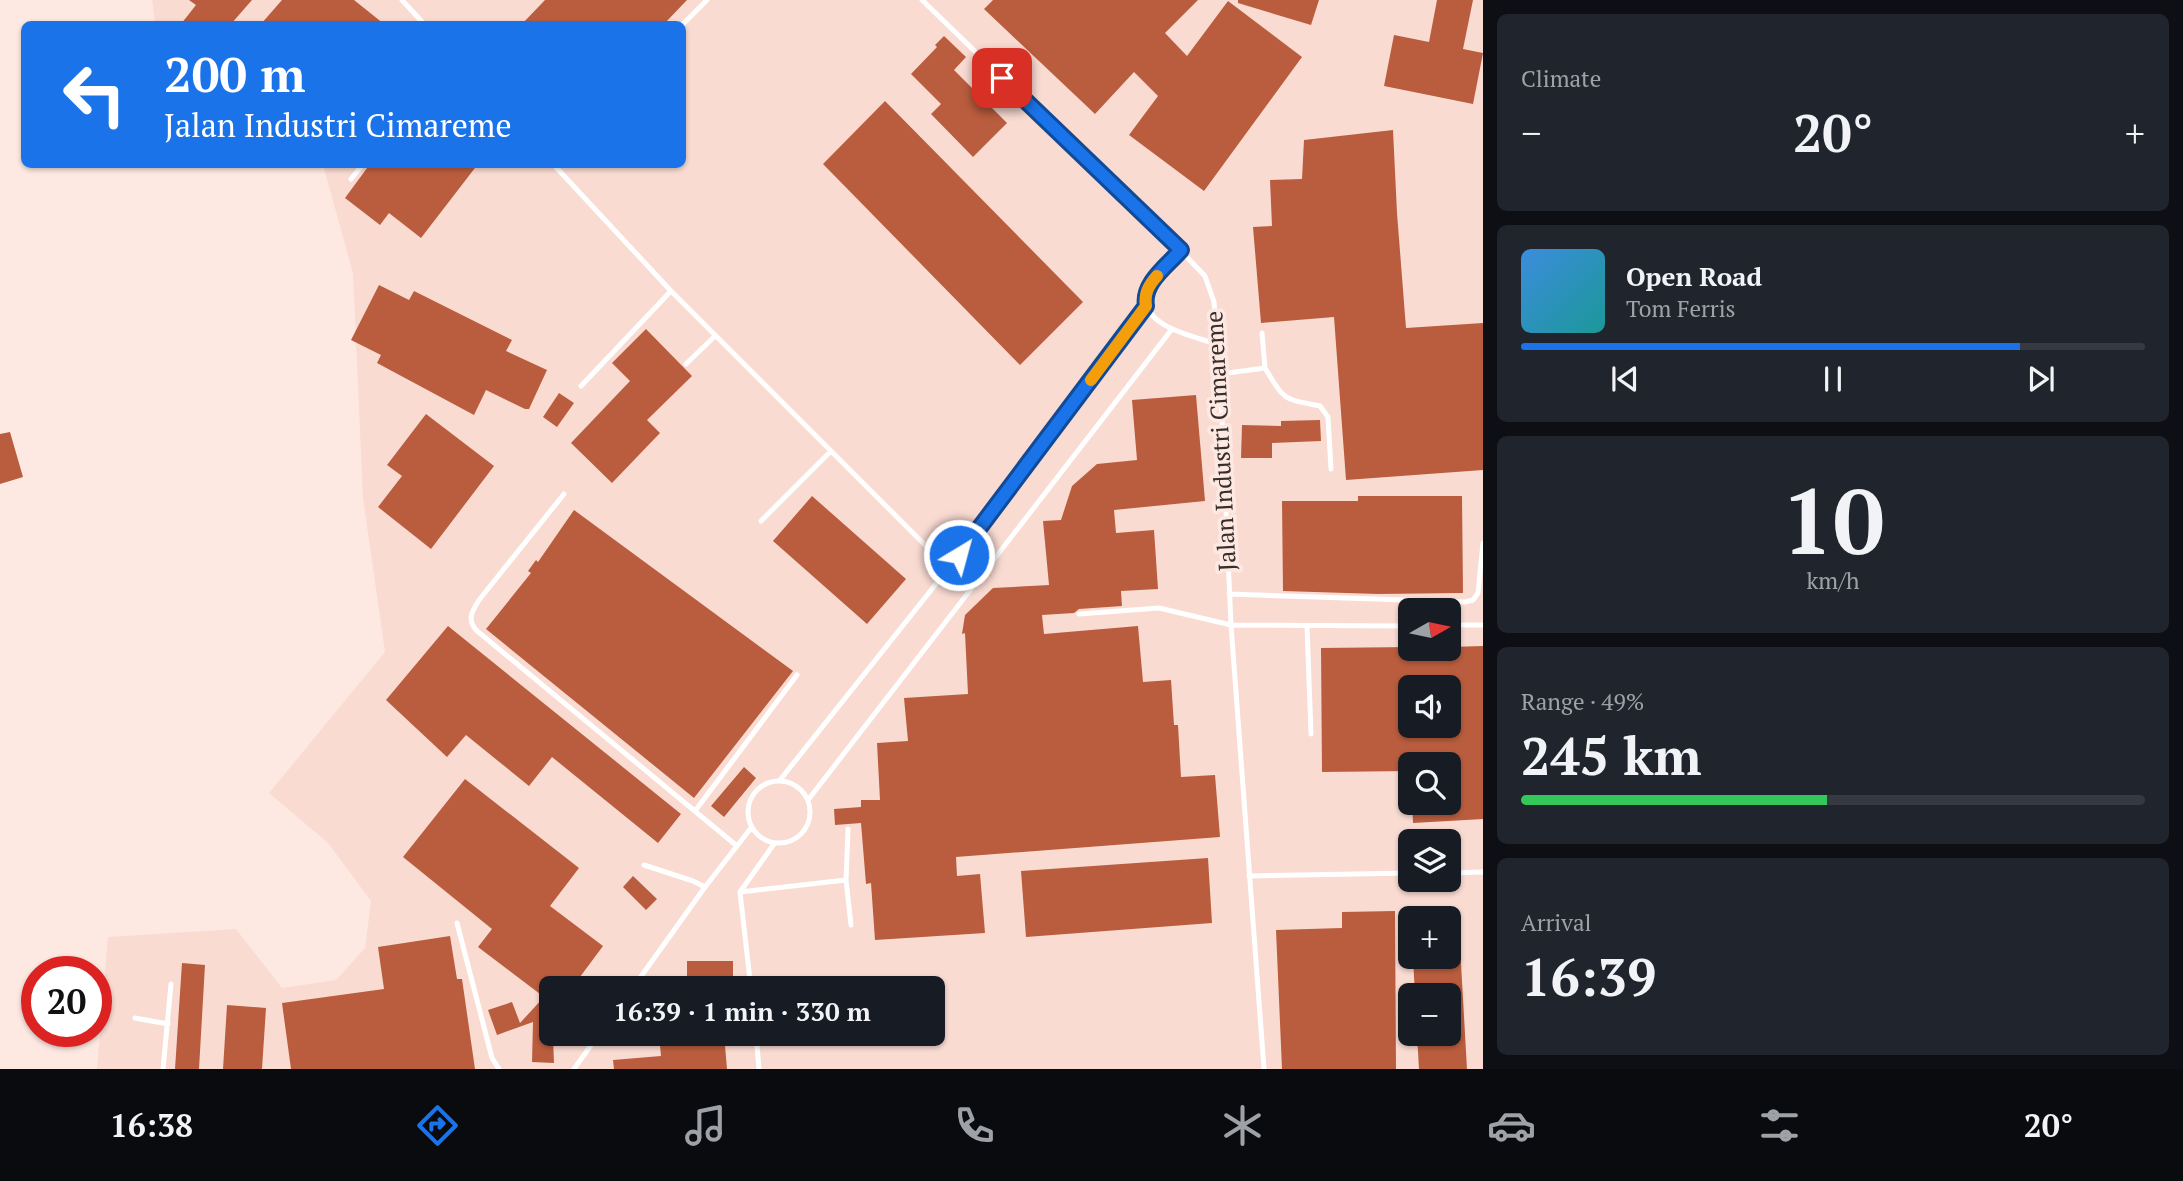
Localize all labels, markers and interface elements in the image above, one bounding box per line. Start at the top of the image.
text: 200 m [164,41,306,106]
pin [972,48,1032,108]
icon: left [49,49,140,140]
icon: arrive [983,59,1021,97]
text: Climate [1521,63,1601,94]
text: 20° [1793,98,1873,167]
text: Jalan Industri Cimareme [164,104,512,146]
text: − [1521,108,1541,158]
text: + [2125,108,2145,158]
text: Open Road [1626,259,1762,293]
text: Tom Ferris [1626,293,1736,324]
street label: Jalan Industri Cimareme [1197,310,1243,572]
icon: previous [1606,360,1644,398]
icon: pause [1814,360,1852,398]
icon: next [2022,360,2060,398]
text: 10 [1782,459,1884,580]
position arrow [922,518,996,592]
text: km/h [1806,565,1860,596]
north arrow [1398,598,1461,662]
map controls [1398,598,1461,1046]
button: sound [1398,675,1461,738]
text: Range · 49% [1521,686,1644,717]
text: 245 km [1521,721,1702,790]
button: search [1398,752,1461,815]
button: layers [1398,829,1461,892]
button: + [1398,906,1461,969]
text: Arrival [1521,907,1592,938]
text: 16:39 [1521,942,1656,1011]
speed limit sign: 20 [21,956,112,1047]
button: − [1398,983,1461,1046]
text: 16:39 · 1 min · 330 m [613,994,871,1028]
icon: directions [413,1101,462,1150]
icon: music [681,1101,730,1150]
icon: phone [950,1101,999,1150]
icon: climate [1218,1101,1267,1150]
icon: car [1487,1101,1536,1150]
icon: filters [1755,1101,1804,1150]
text: 16:38 [110,1104,193,1146]
text: 20° [2024,1104,2073,1146]

